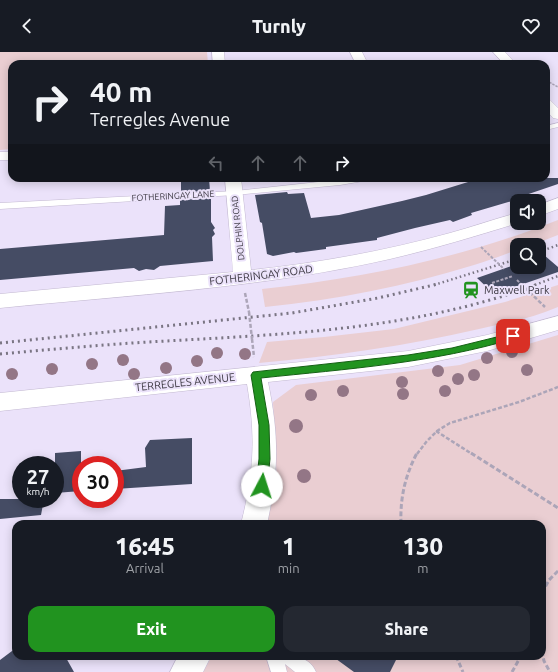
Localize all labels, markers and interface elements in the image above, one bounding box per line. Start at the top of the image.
icon: back [16,15,38,37]
icon: heart [520,15,542,37]
text: Turnly [252,16,306,36]
icon: right [24,76,76,128]
text: 40 m [90,76,152,107]
text: Terregles Avenue [90,109,230,129]
icon: left [205,152,227,174]
icon: ahead [247,152,269,174]
icon: ahead [289,152,311,174]
icon: right [331,152,353,174]
street label: FOTHERINGAY LANE [131,189,215,203]
map controls [510,194,546,274]
button: sound [510,194,546,230]
street label: DOLPHIN ROAD [230,195,246,261]
button: search [510,238,546,274]
street label: FOTHERINGAY ROAD [208,263,314,287]
station icon: Maxwell Park [461,280,481,300]
place label: Maxwell Park [484,284,550,296]
pin [496,319,530,353]
icon: arrive [502,325,524,347]
street label: TERREGLES AVENUE [134,371,236,393]
speed limit sign: 30 [72,456,124,508]
text: 27 [27,465,49,488]
position arrow [241,465,283,507]
text: km/h [26,486,50,497]
text: 16:45 [115,533,175,560]
text: 1 [282,533,295,560]
text: 130 [403,533,443,560]
text: Arrival [126,561,164,575]
text: min [278,561,300,575]
text: m [417,561,428,575]
button: Exit [28,606,275,652]
button: Share [283,606,530,652]

